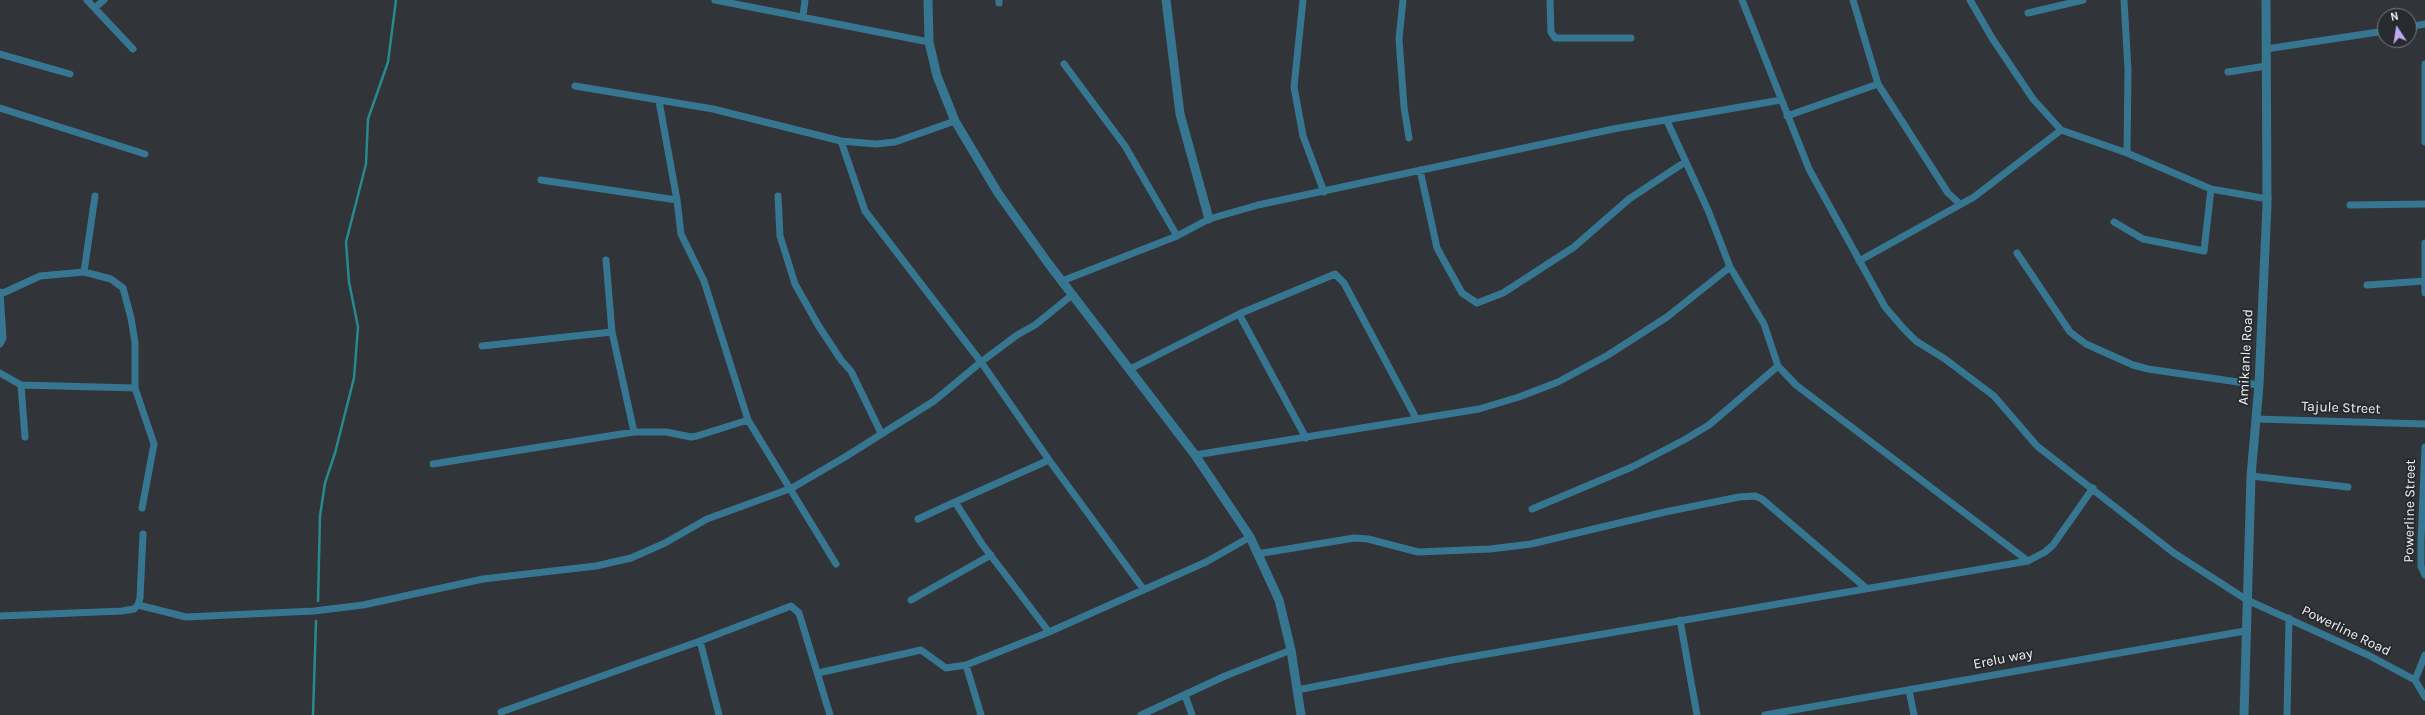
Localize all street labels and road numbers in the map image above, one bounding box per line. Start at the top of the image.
street label: Amikanle Road [2235,309,2257,405]
street label: Tajule Street [2301,398,2381,418]
street label: Powerline Street [2401,459,2419,563]
street label: Powerline Road [2299,602,2393,660]
street label: Erelu way [1972,645,2034,673]

